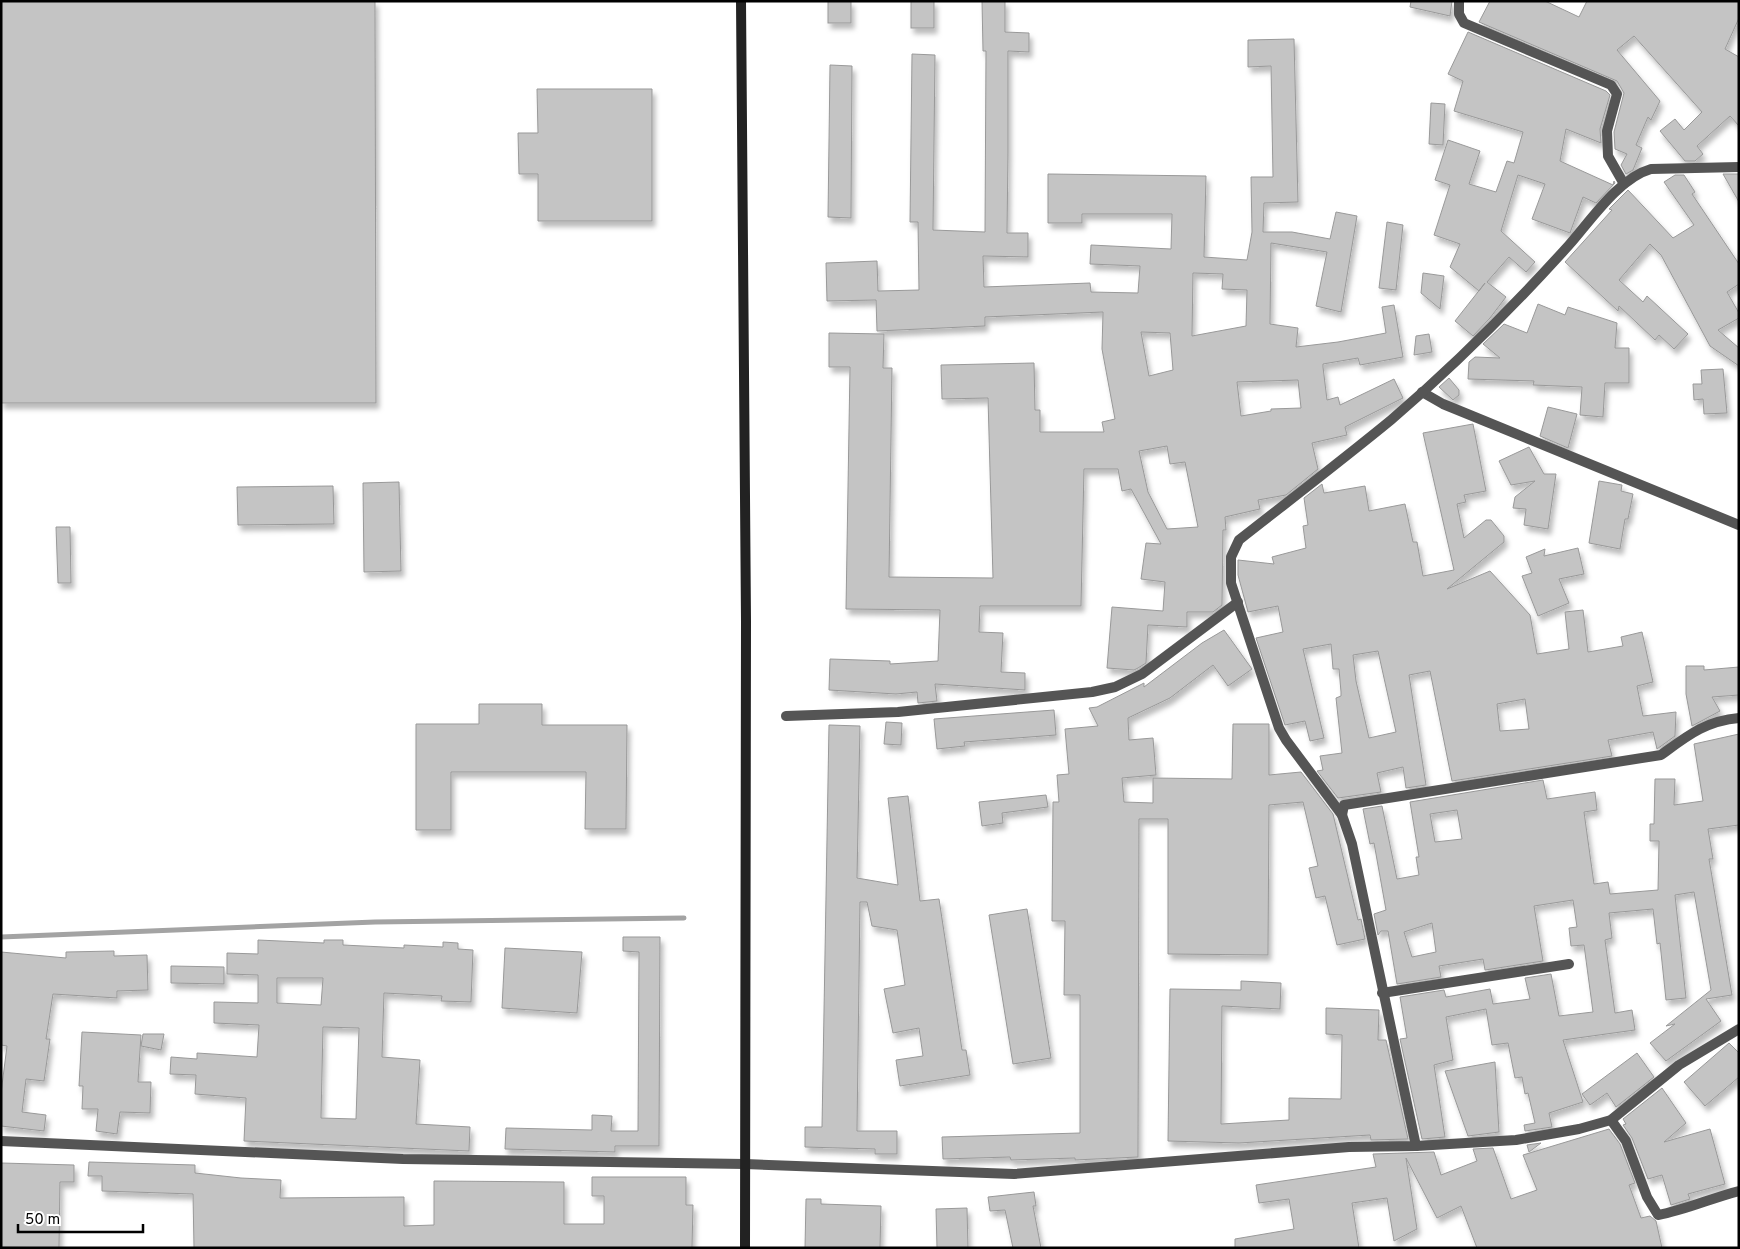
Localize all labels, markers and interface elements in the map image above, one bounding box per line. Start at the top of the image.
scale bar [18,1202,142,1234]
text: 50 m [25,1211,60,1230]

